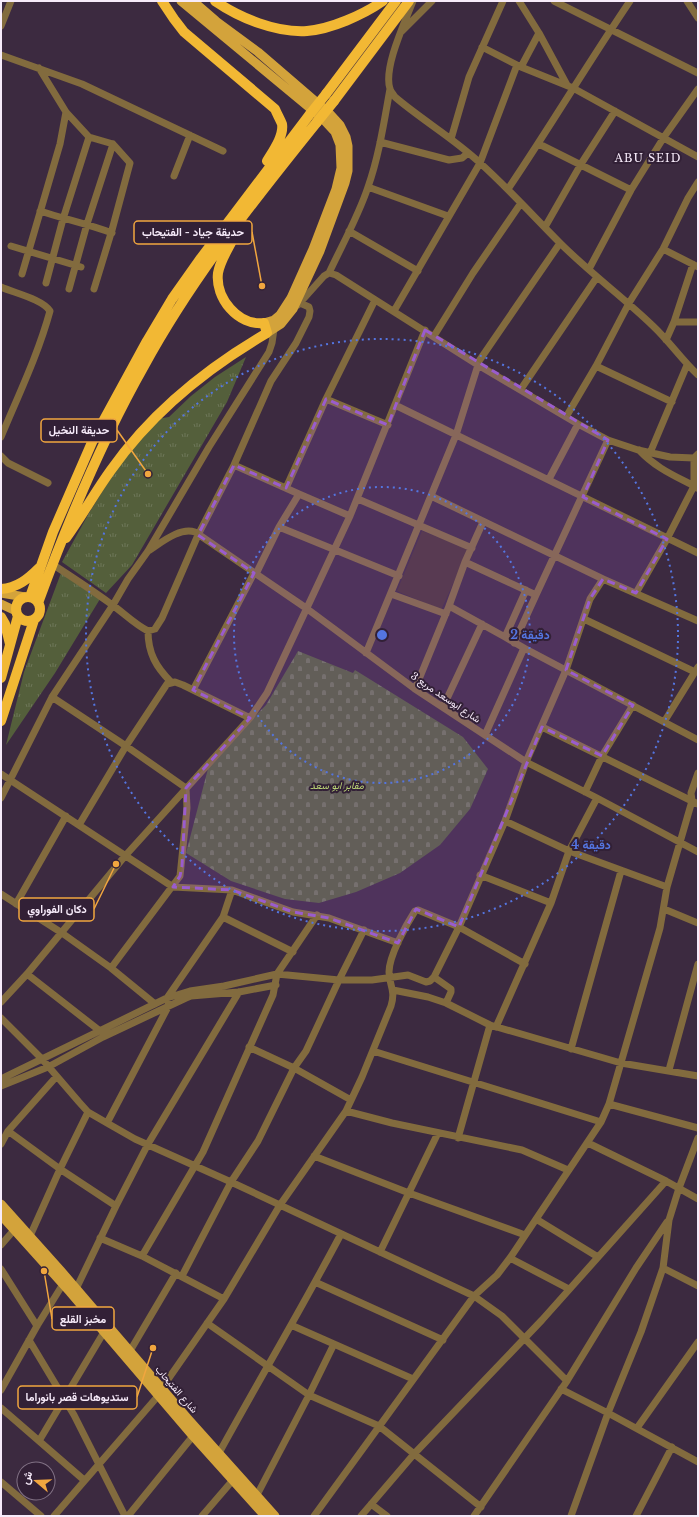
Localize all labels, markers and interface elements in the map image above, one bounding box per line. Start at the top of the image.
district label: ABU SEID [614,151,681,165]
callout: حديقة جياد - الفتيحاب [134,221,252,244]
text: حديقة جياد - الفتيحاب [142,225,245,239]
callout: حديقة النخيل [41,419,117,442]
text: حديقة النخيل [49,423,110,437]
text: 2 دقيقة [510,627,550,642]
centre of rings [375,628,389,642]
street label: شارع ابوسعد مربع 3 [408,669,483,726]
park label: مقابر ابو سعد [310,779,365,792]
text: 4 دقيقة [571,837,611,852]
callout: دكان الفوراوي [19,898,94,921]
text: دكان الفوراوي [27,902,87,918]
callout: مخبز القلع [52,1307,114,1330]
text: مخبز القلع [60,1312,106,1327]
street label: شارع الفتيحاب [153,1363,201,1416]
callout: ستديوهات قصر بانوراما [18,1386,137,1409]
text: ستديوهات قصر بانوراما [26,1390,129,1404]
north arrow [16,1461,56,1501]
text: ش [18,1469,35,1486]

